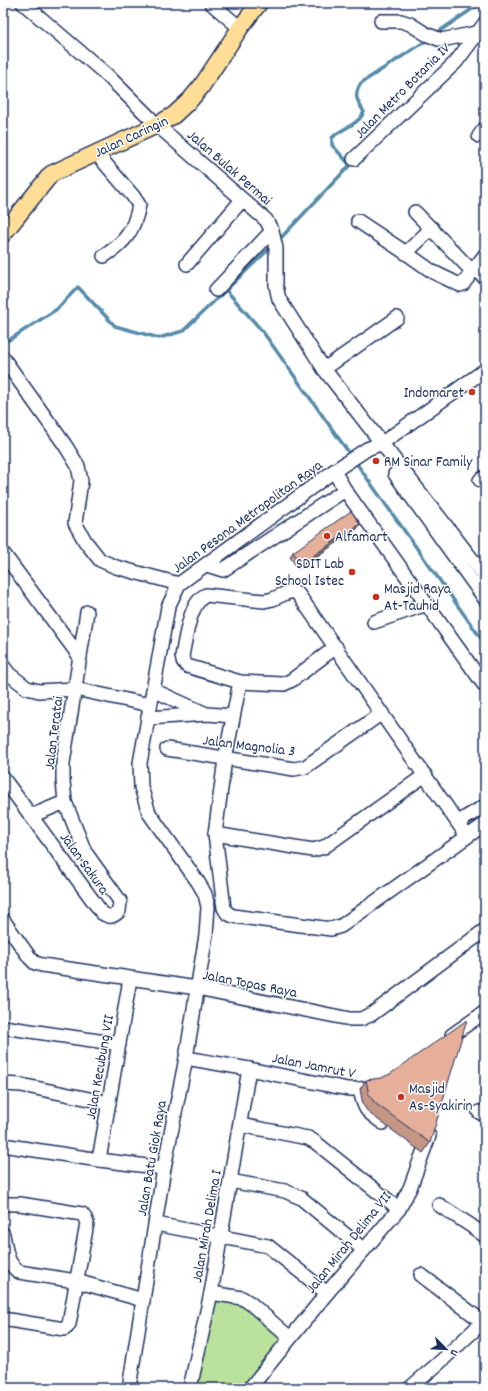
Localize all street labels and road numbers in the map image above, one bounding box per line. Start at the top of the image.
street label: Jalan Metro Botania IV [350,38,457,145]
street label: Jalan Caringin [91,111,173,165]
street label: Jalan Bulak Permai [181,125,276,212]
street label: Jalan Pesona Metropolitan Raya [169,455,329,580]
street label: Jalan Teratai [40,695,70,771]
street label: Jalan Magnolia 3 [201,730,296,764]
street label: Jalan Sakura [53,828,114,901]
street label: Jalan Topas Raya [200,965,300,1005]
street label: Jalan Kecubung VII [81,1013,121,1121]
street label: Jalan Jamrut V [270,1048,358,1086]
street label: Jalan Batu Giok Raya [132,1098,174,1218]
street label: Jalan Mirah Delima I [187,1168,229,1284]
street label: Jalan Mirah Delima VII [301,1187,398,1299]

